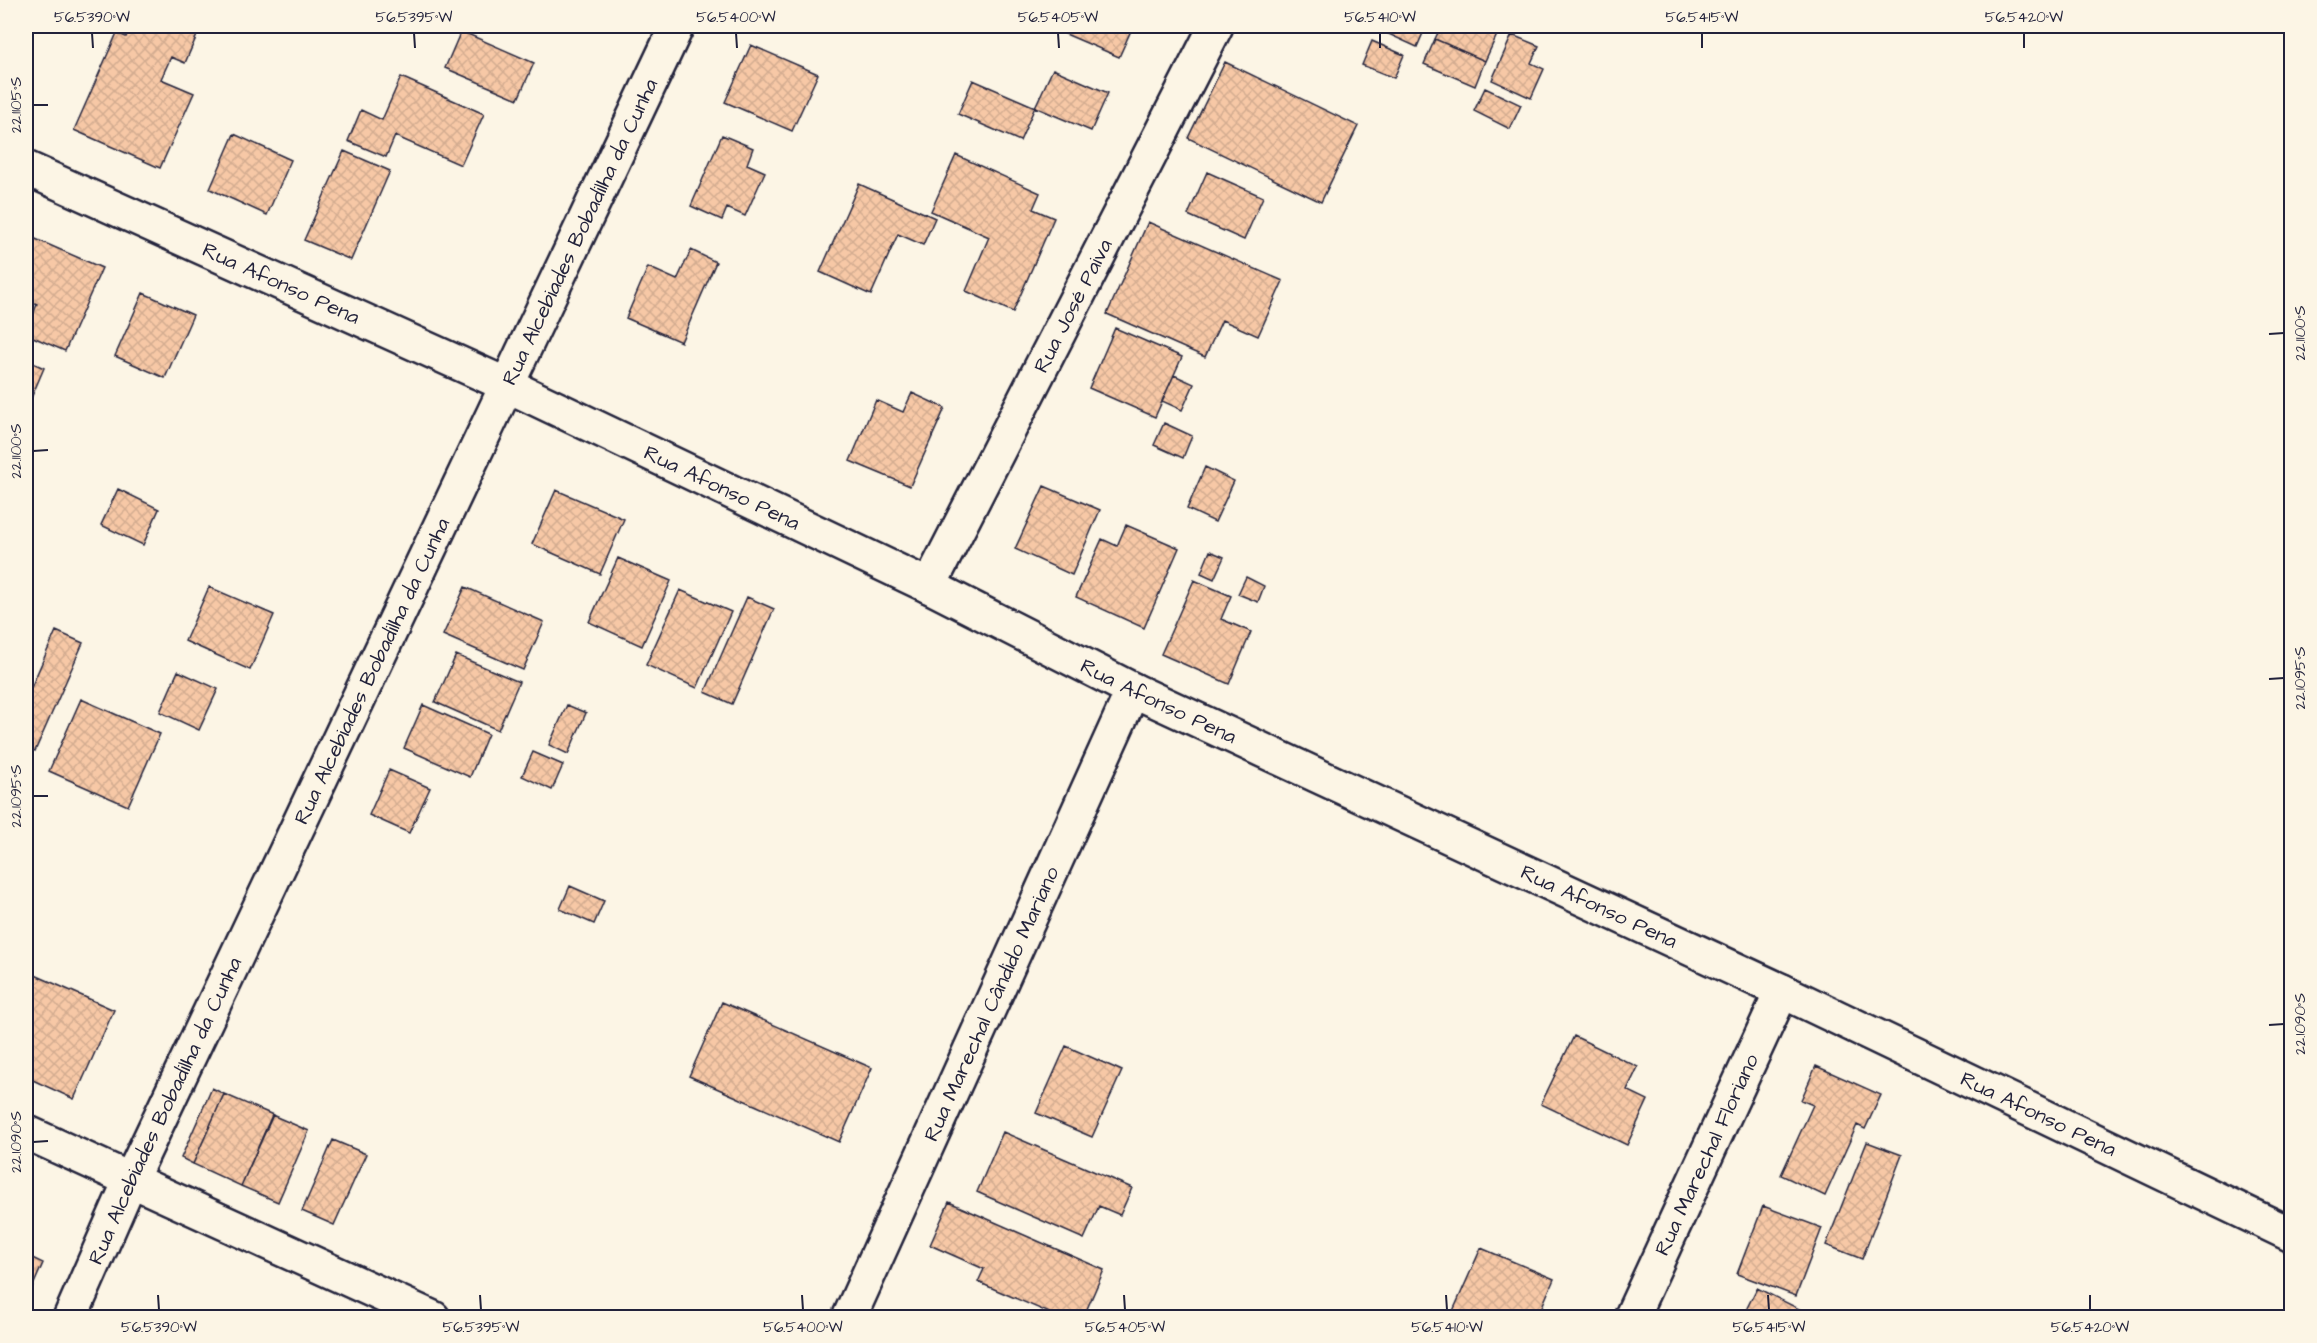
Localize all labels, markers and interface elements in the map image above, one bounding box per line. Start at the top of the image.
text: 56.5390°W [54,7,130,28]
text: 56.5395°W [376,7,452,28]
text: 56.5400°W [696,7,776,28]
text: 56.5405°W [1018,7,1098,28]
text: 56.5410°W [1344,7,1416,28]
text: 56.5415°W [1666,7,1738,28]
text: 56.5420°W [1985,7,2063,28]
street label: Rua Alcebiades Bobadilha da Cunha [495,74,665,390]
text: 22.1105°S [6,77,27,133]
street label: Rua José Paiva [1027,234,1120,378]
street label: Rua Afonso Pena [198,235,365,332]
text: 22.1100°S [2290,305,2311,360]
text: 22.1100°S [6,423,27,478]
street label: Rua Afonso Pena [639,438,805,538]
street label: Rua Alcebiades Bobadilha da Cunha [287,513,457,829]
text: 22.1095°S [2290,646,2311,709]
street label: Rua Afonso Pena [1075,652,1241,751]
text: 22.1095°S [6,764,27,827]
street label: Rua Afonso Pena [1516,858,1682,956]
street label: Rua Marechal Cândido Mariano [917,862,1066,1146]
street label: Rua Alcebiades Bobadilha da Cunha [81,952,249,1269]
text: 22.1090°S [2290,993,2311,1055]
street label: Rua Marechal Floriano [1648,1049,1766,1260]
street label: Rua Afonso Pena [1956,1065,2122,1164]
text: 22.1090°S [6,1111,27,1173]
text: 56.5390°W [121,1317,197,1338]
text: 56.5395°W [443,1317,519,1338]
text: 56.5400°W [763,1317,843,1338]
text: 56.5405°W [1085,1317,1165,1338]
text: 56.5410°W [1411,1317,1483,1338]
text: 56.5415°W [1733,1317,1805,1338]
text: 56.5420°W [2051,1317,2129,1338]

